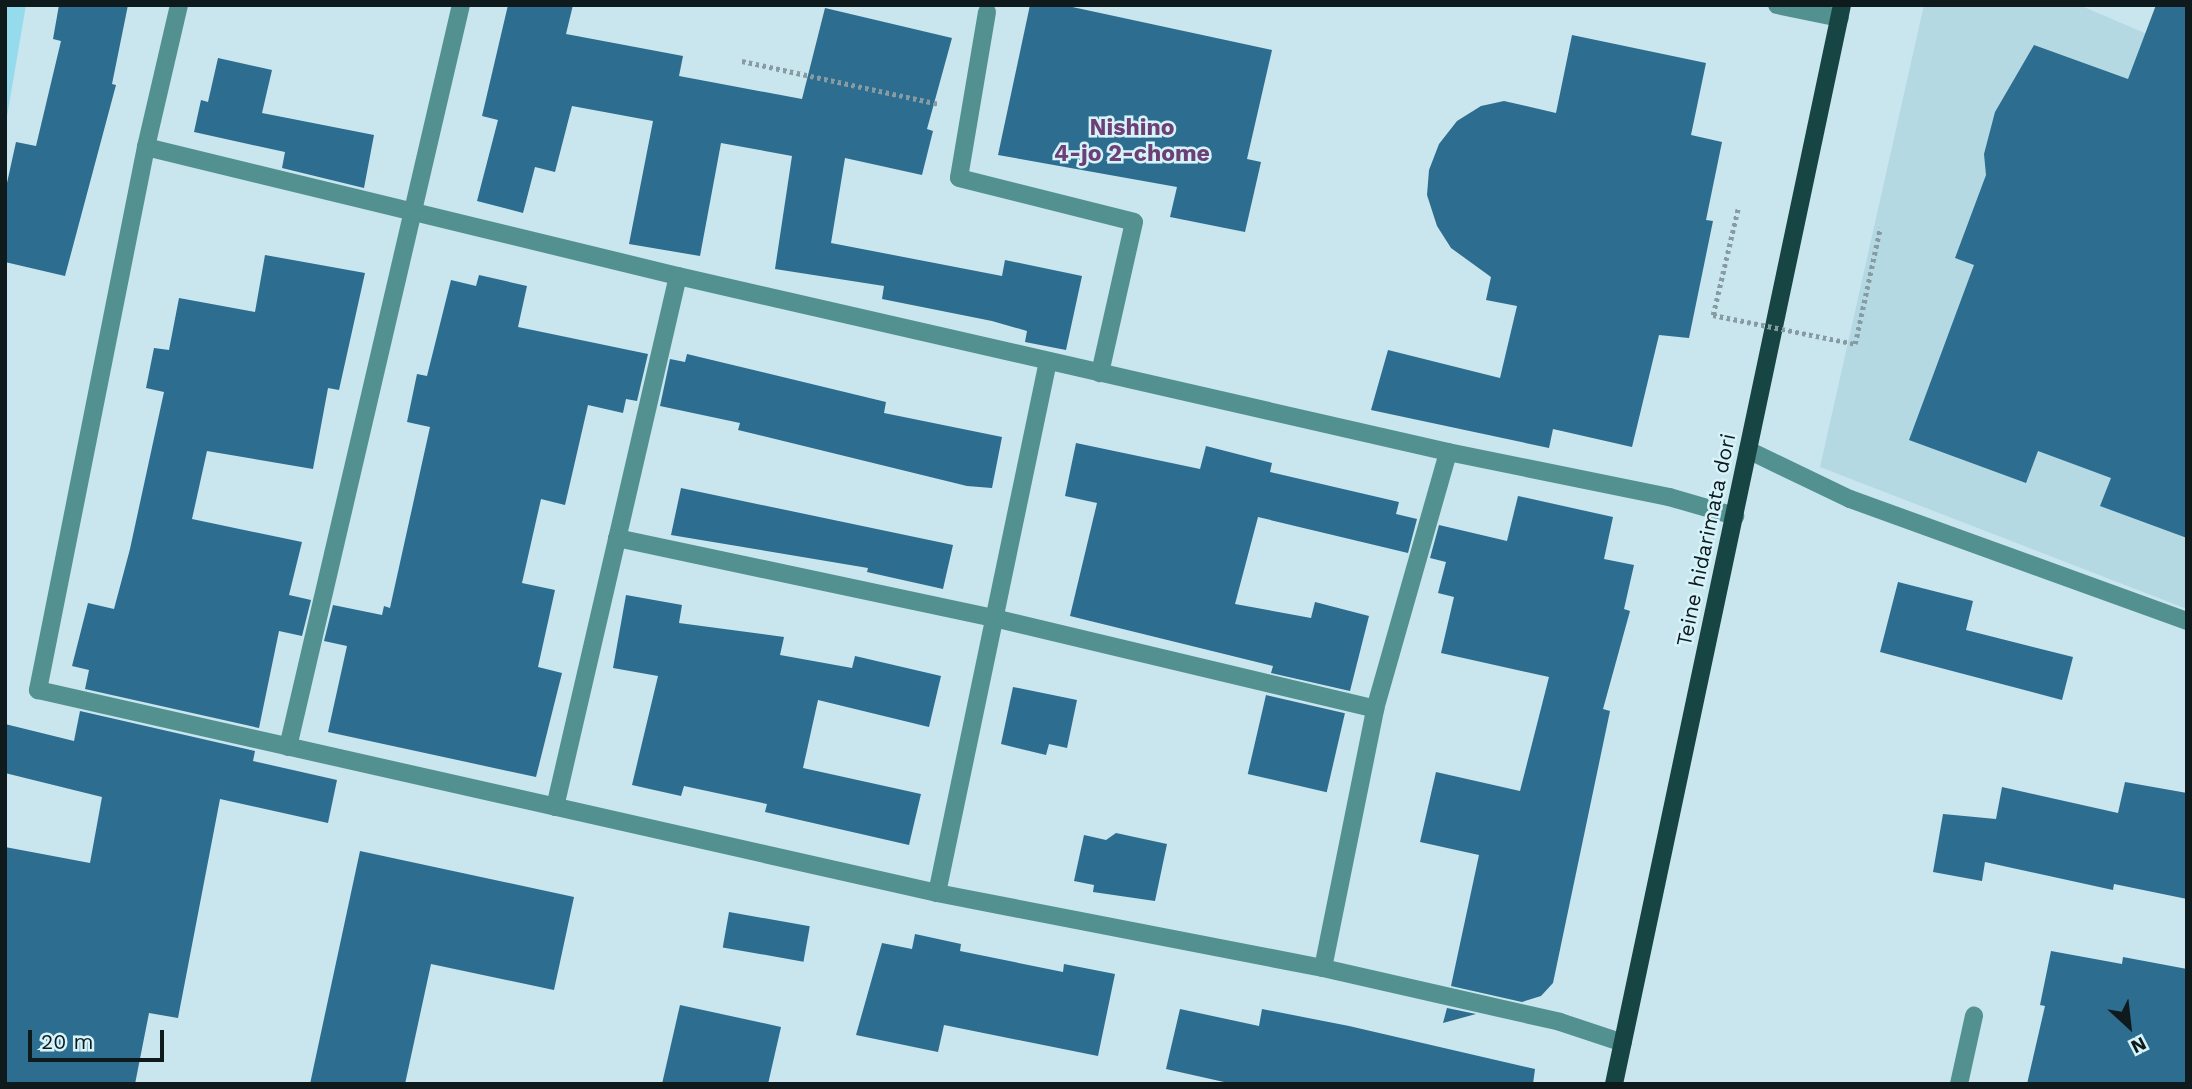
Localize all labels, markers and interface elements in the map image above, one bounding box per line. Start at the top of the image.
district label: Nishino 4-jo 2-chome [1054,114,1210,168]
street label: Teine hidarimata dori [1671,431,1741,649]
north arrow [2094,991,2164,1061]
scale bar [32,1016,168,1060]
text: 20 m [41,1029,93,1054]
text: N [2127,1032,2150,1059]

